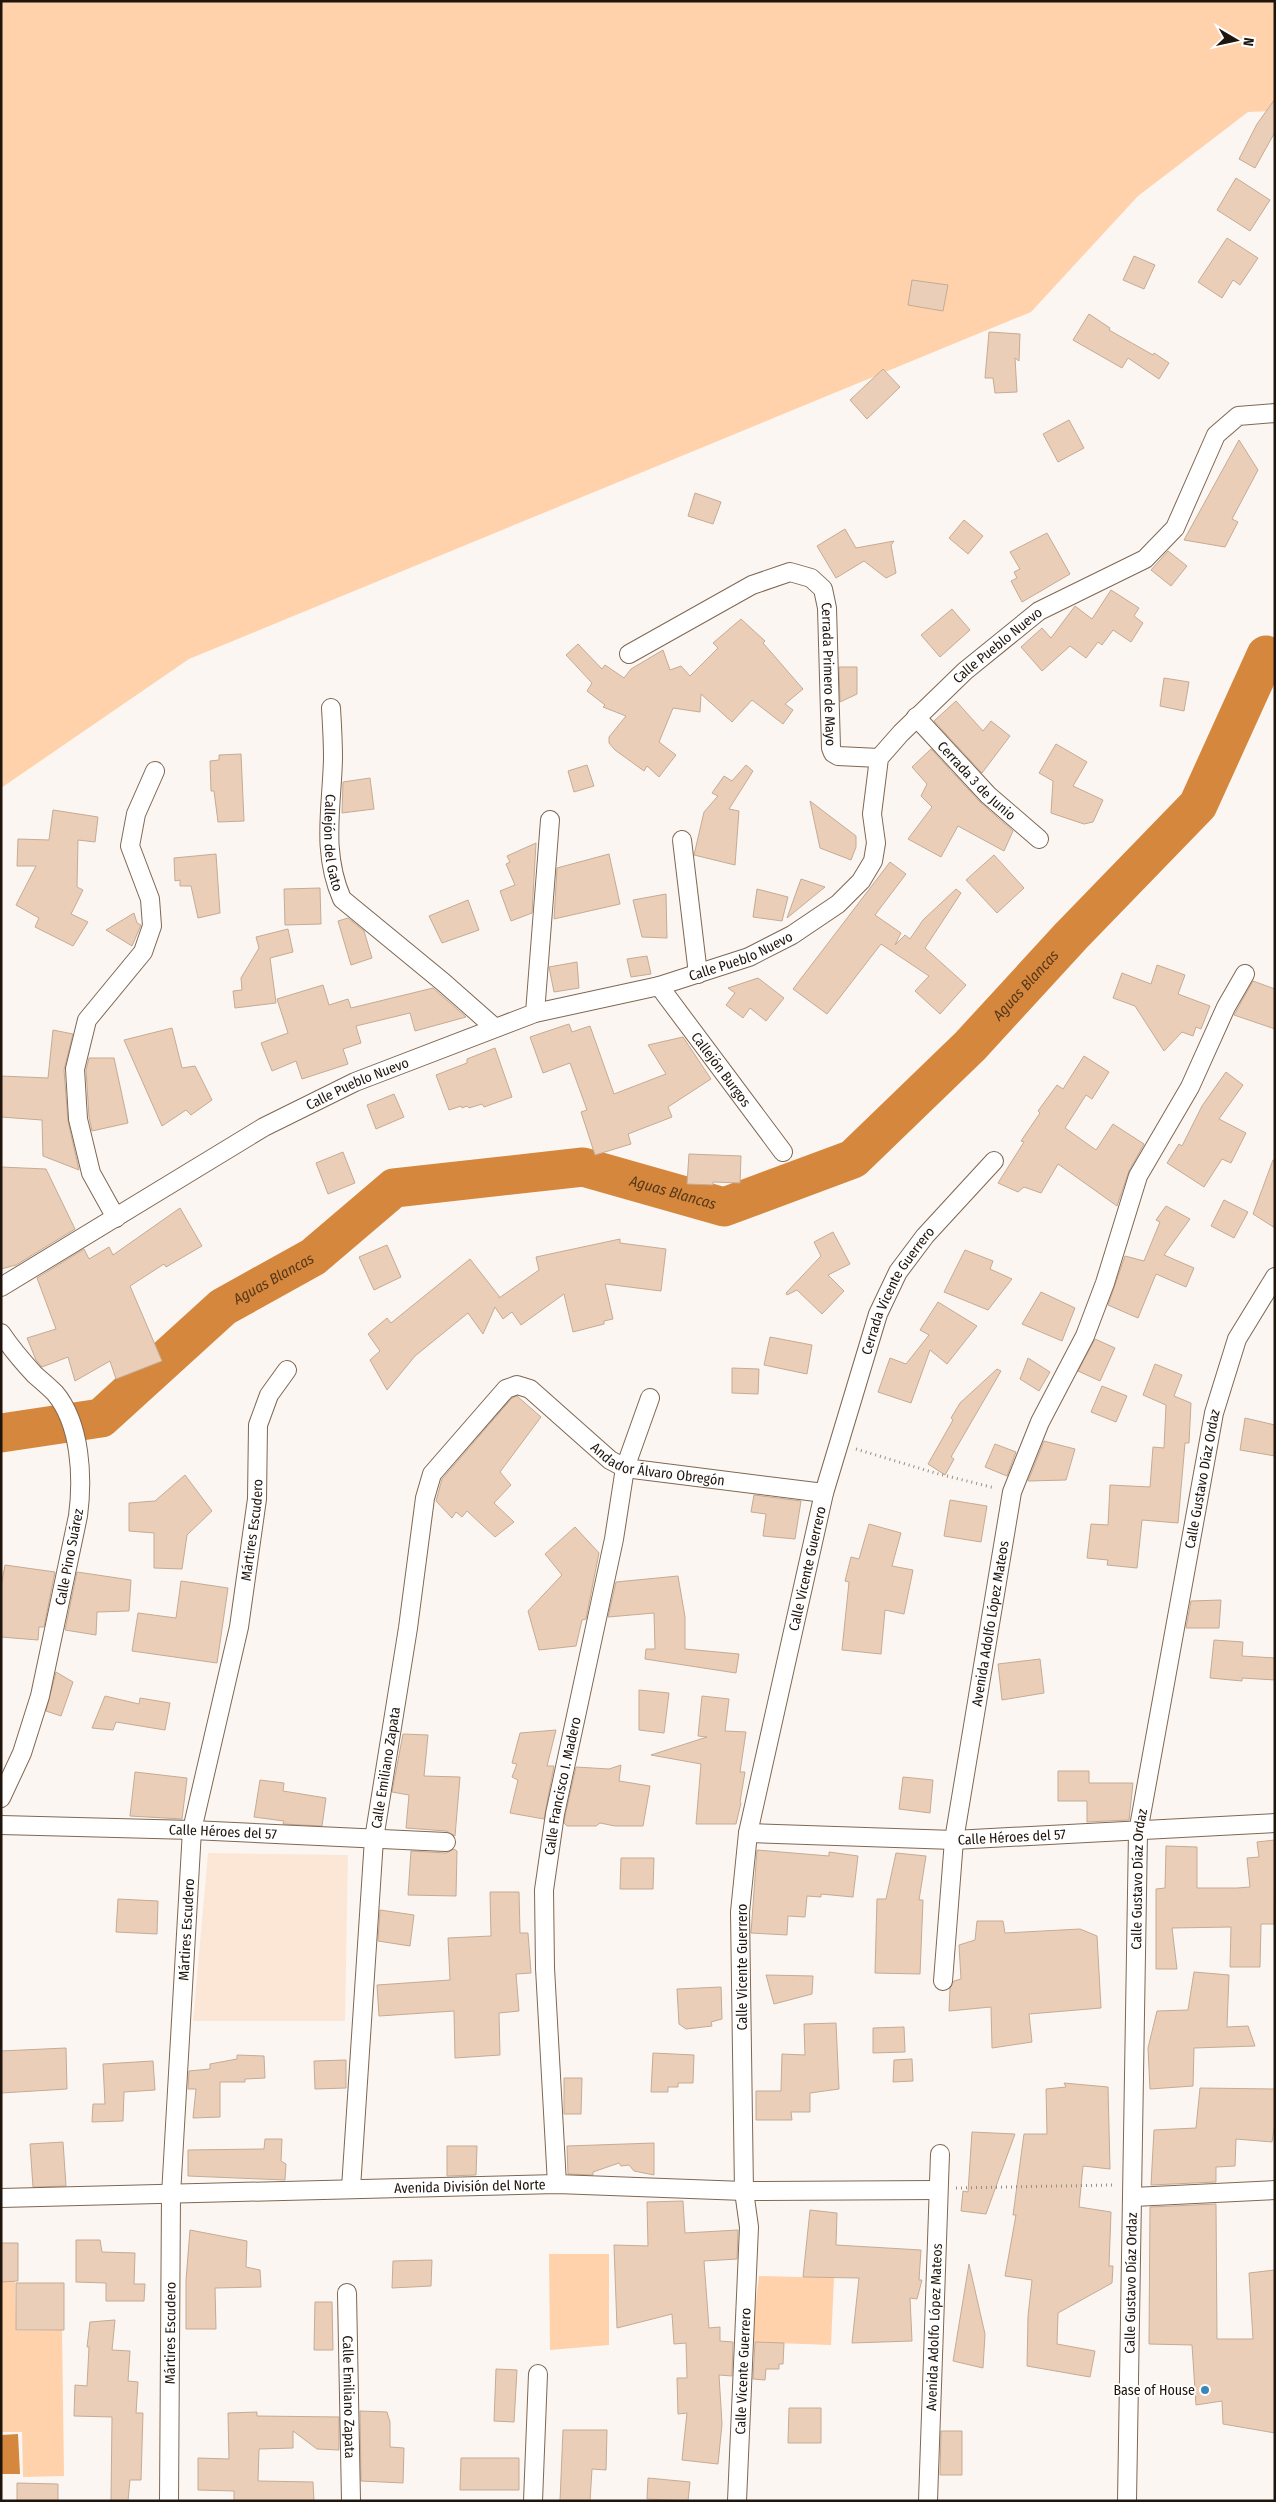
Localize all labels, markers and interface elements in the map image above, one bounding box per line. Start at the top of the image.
north arrow [1211,15,1261,65]
text: N [1239,36,1257,47]
street label: Cerrada Primero de Mayo [817,601,839,746]
street label: Calle Pueblo Nuevo [949,604,1046,687]
street label: Cerrada 3 de Junio [934,738,1019,824]
street label: Callejón del Gato [320,793,346,893]
street label: Calle Pueblo Nuevo [687,928,796,985]
water label: Aguas Blancas [988,946,1063,1025]
street label: Callejón Burgos [687,1029,754,1110]
street label: Calle Pueblo Nuevo [303,1054,411,1114]
water label: Aguas Blancas [627,1171,719,1213]
street label: Cerrada Vicente Guerrero [858,1223,938,1357]
water label: Aguas Blancas [229,1249,318,1309]
street label: Calle Gustavo Díaz Ordaz [1182,1407,1224,1550]
street label: Andador Álvaro Obregón [587,1439,726,1489]
street label: Mártires Escudero [238,1479,266,1582]
street label: Calle Vicente Guerrero [785,1505,830,1633]
street label: Calle Pino Suárez [52,1507,87,1607]
street label: Avenida Adolfo López Mateos [968,1539,1013,1708]
street label: Calle Emiliano Zapata [368,1706,404,1830]
street label: Calle Francisco I. Madero [541,1715,585,1856]
street label: Calle Gustavo Díaz Ordaz [1128,1807,1151,1950]
street label: Calle Héroes del 57 [169,1821,278,1843]
street label: Calle Héroes del 57 [957,1826,1067,1849]
street label: Mártires Escudero [175,1878,198,1981]
street label: Calle Vicente Guerrero [734,1904,751,2030]
street label: Avenida División del Norte [394,2176,546,2197]
street label: Calle Gustavo Díaz Ordaz [1121,2212,1141,2354]
street label: Avenida Adolfo López Mateos [923,2243,946,2411]
street label: Mártires Escudero [162,2282,179,2384]
street label: Calle Vicente Guerrero [732,2307,754,2435]
street label: Calle Emiliano Zapata [339,2335,358,2459]
place label: Base of House [1113,2382,1195,2399]
marker: Base of House [1199,2384,1211,2396]

